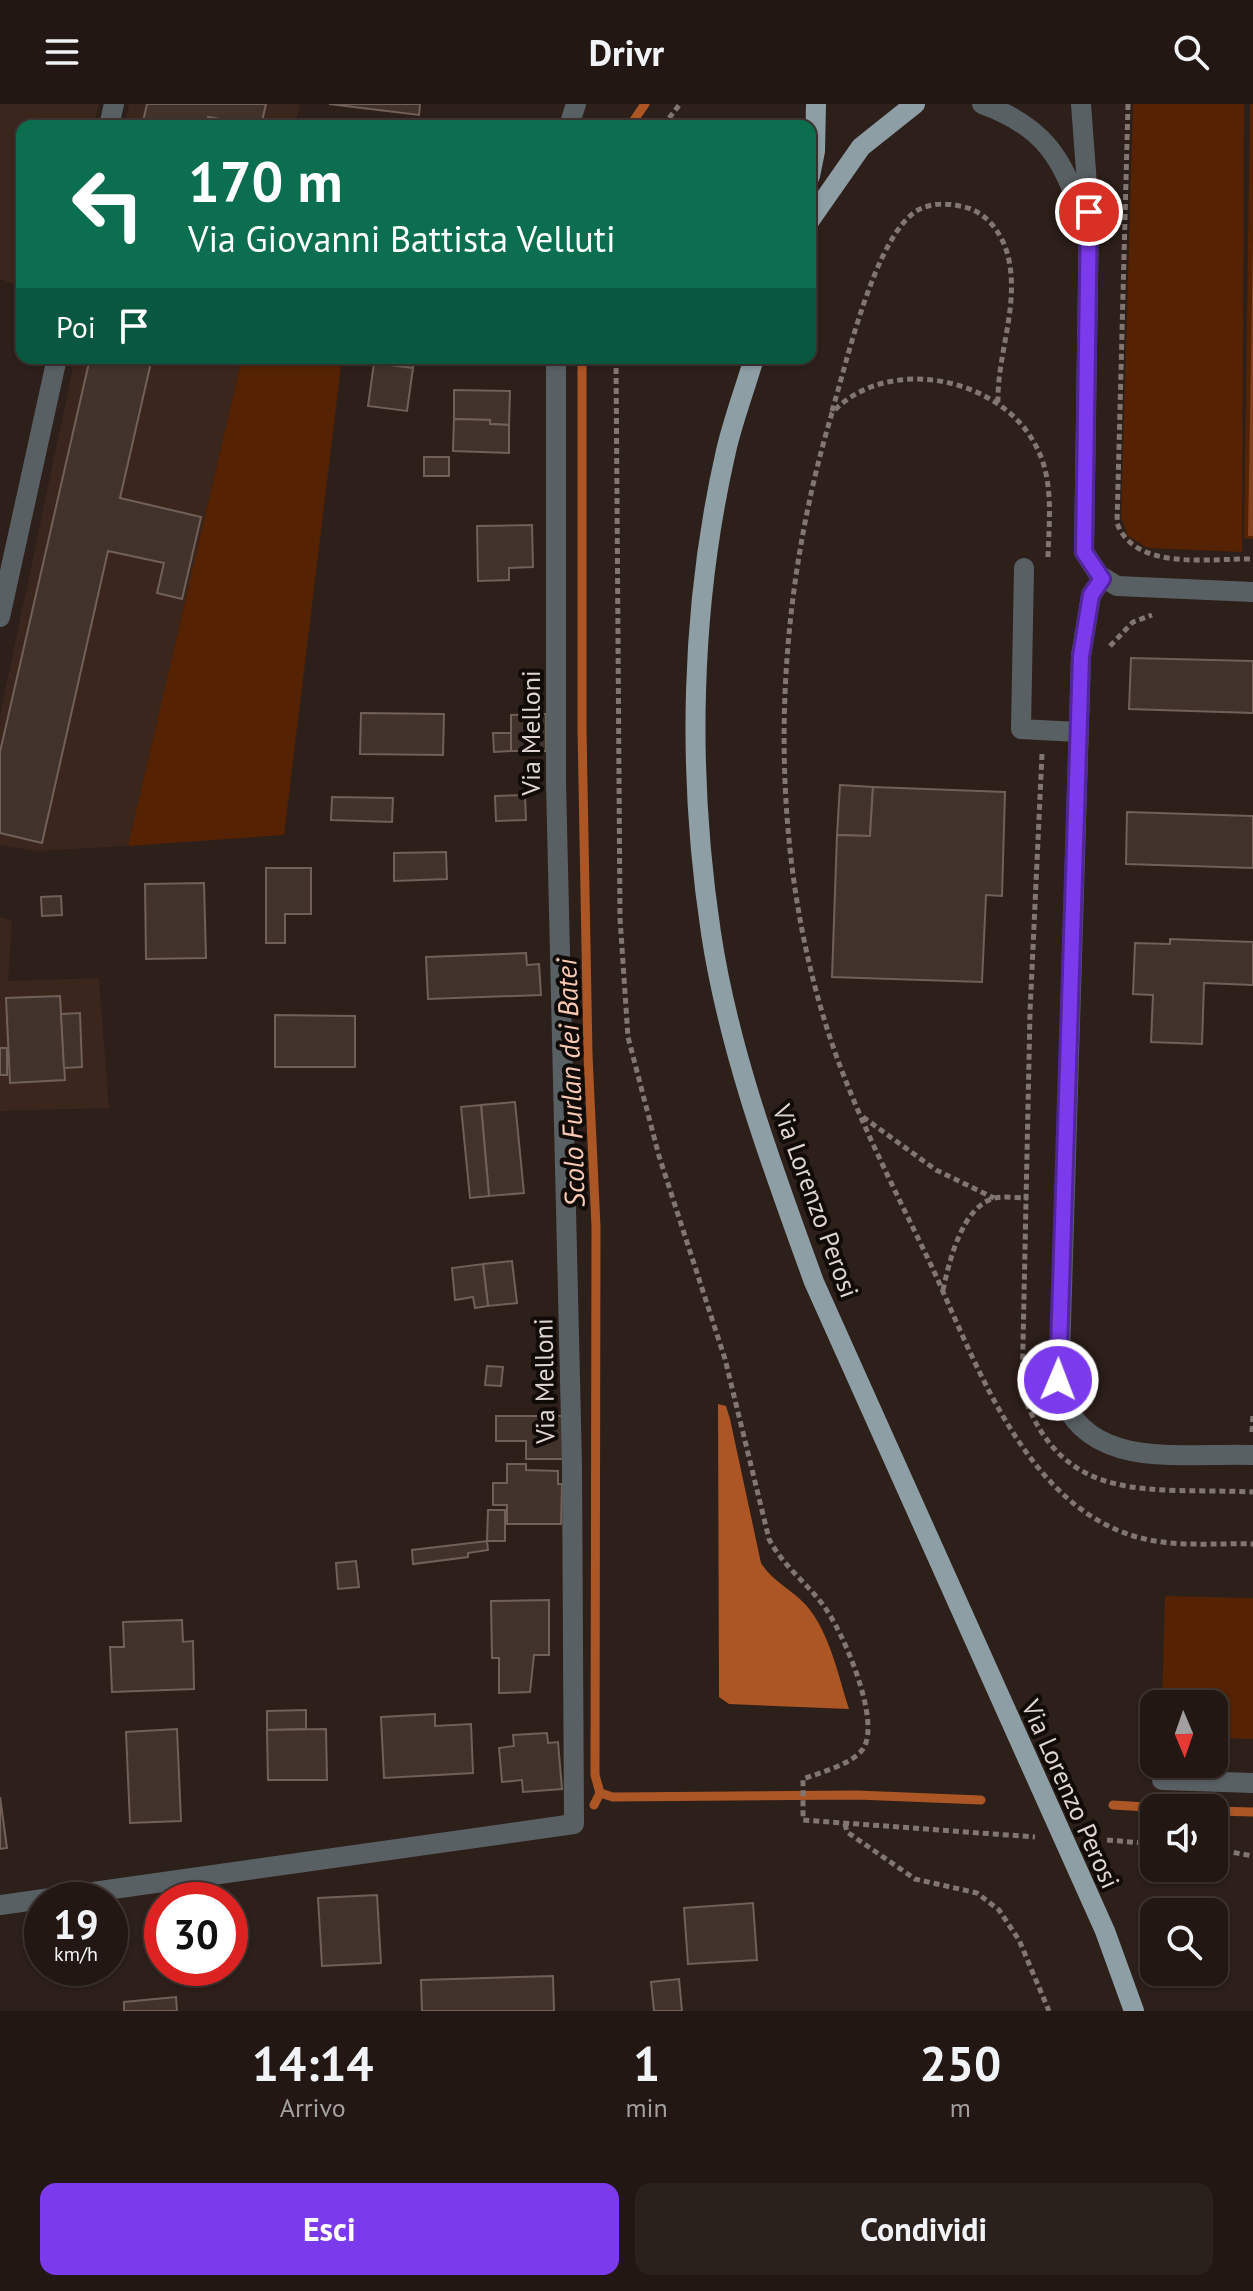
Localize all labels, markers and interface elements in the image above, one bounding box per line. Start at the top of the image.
text: Drivr [589,29,664,76]
icon: menu [40,30,84,74]
icon: search [1169,30,1213,74]
text: 170 m [188,145,343,217]
icon: left [56,152,160,256]
pin [1055,178,1123,246]
icon: arrive [1067,190,1111,234]
text: Via Giovanni Battista Velluti [188,215,616,262]
icon: arrive [112,304,156,348]
text: Poi [56,307,96,346]
street label: Via Melloni [514,670,547,797]
water label: Scolo Furlan dei Batei [547,957,593,1208]
street label: Via Lorenzo Perosi [765,1099,866,1302]
street label: Via Melloni [526,1318,562,1445]
position arrow [1016,1338,1100,1422]
north arrow [1140,1690,1228,1778]
map controls [1140,1690,1228,1986]
street label: Via Lorenzo Perosi [1014,1694,1127,1894]
button: sound [1140,1794,1228,1882]
speed limit sign: 30 [144,1882,248,1986]
text: 19 [53,1898,99,1950]
button: search [1140,1898,1228,1986]
text: km/h [54,1941,98,1967]
text: 14:14 [252,2032,374,2094]
text: 1 [633,2032,660,2094]
text: 250 [920,2032,1001,2094]
text: Arrivo [280,2091,346,2124]
text: min [625,2091,668,2124]
text: m [950,2091,971,2124]
button: Esci [40,2183,619,2275]
button: Condividi [635,2183,1213,2275]

